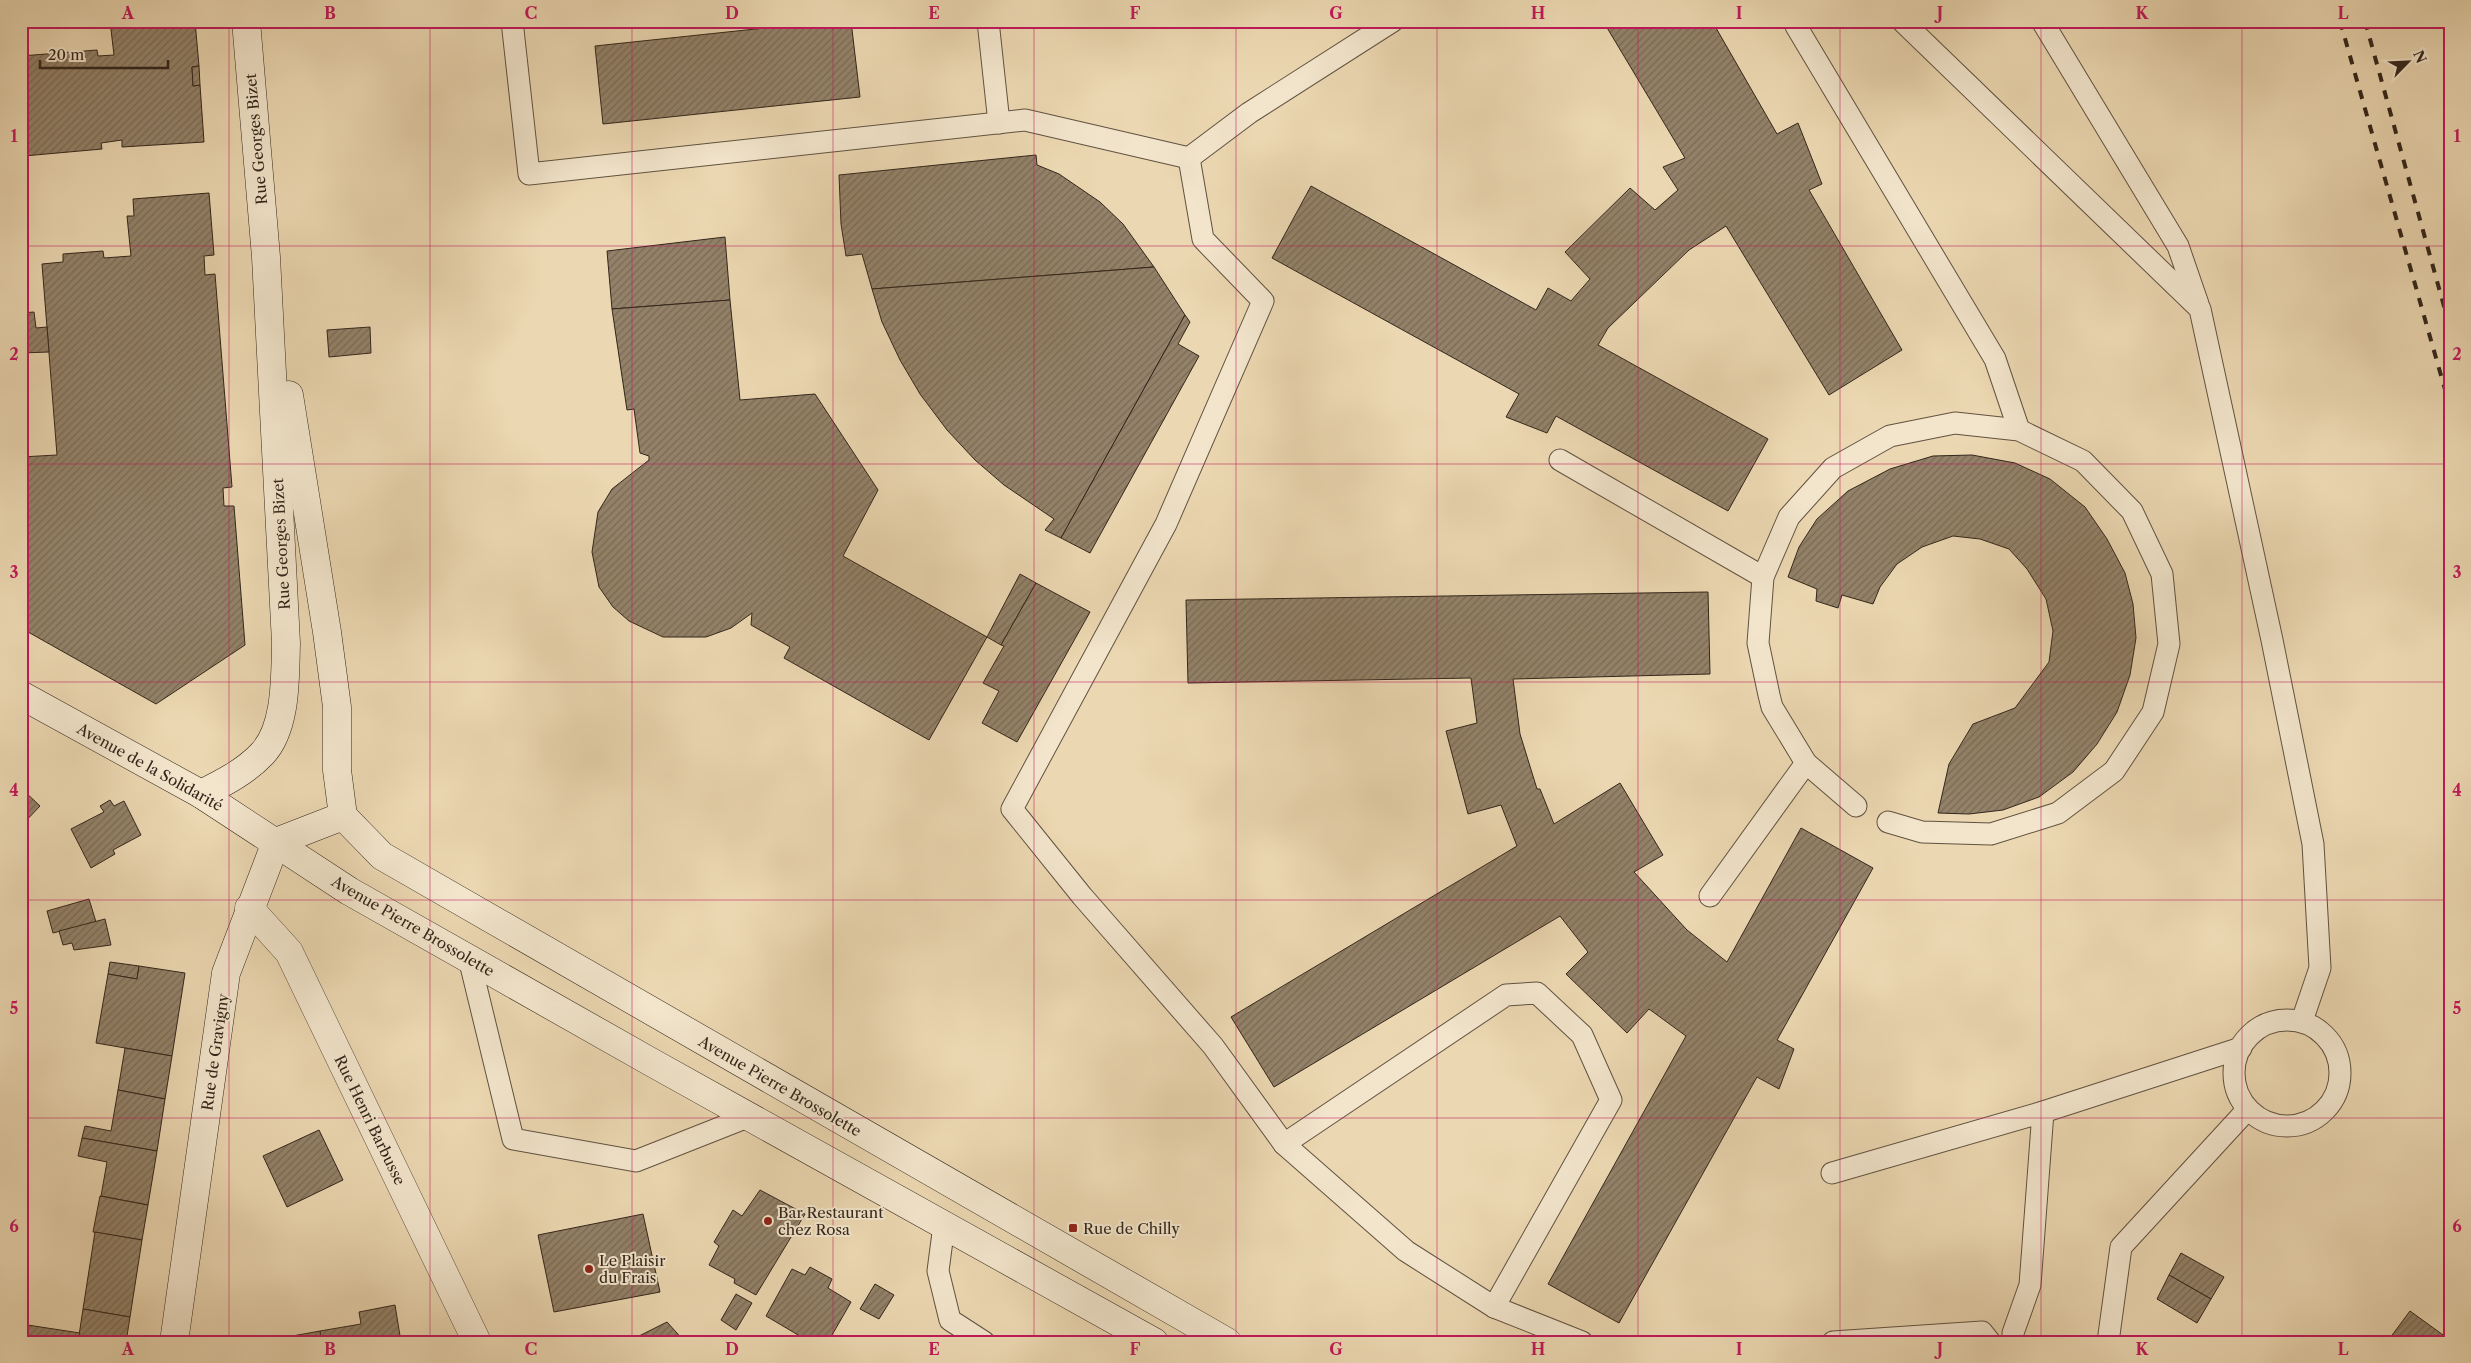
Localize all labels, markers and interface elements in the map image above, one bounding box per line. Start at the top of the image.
text: A [121,3,135,23]
text: B [324,3,336,23]
text: C [525,3,537,23]
text: D [725,3,739,23]
text: E [928,3,940,23]
text: F [1130,3,1141,23]
text: G [1329,3,1343,23]
text: H [1531,3,1545,23]
text: I [1736,3,1743,23]
text: J [1934,3,1943,23]
text: K [2136,3,2150,23]
text: L [2337,3,2349,23]
scale bar [40,38,168,70]
north arrow [2384,38,2434,88]
text: 20 m [48,45,84,64]
text: N [2409,47,2431,66]
street label: Rue Georges Bizet [241,72,271,205]
text: 1 [10,126,18,146]
text: 1 [2453,126,2461,146]
text: 2 [9,344,19,364]
text: 2 [2452,344,2462,364]
street label: Rue Georges Bizet [268,477,294,610]
text: 3 [9,562,19,582]
text: 3 [2452,562,2462,582]
street label: Avenue de la Solidarité [73,718,226,815]
text: 4 [9,780,19,800]
text: 4 [2452,780,2462,800]
street label: Avenue Pierre Brossolette [327,871,498,980]
street label: Rue de Gravigny [197,992,233,1112]
text: 5 [10,998,19,1018]
text: 5 [2453,998,2462,1018]
street label: Avenue Pierre Brossolette [694,1031,865,1140]
street label: Rue Henri Barbusse [330,1052,410,1188]
place label: Bar Restaurant chez Rosa [778,1203,884,1239]
marker: Bar Restaurant chez Rosa [762,1215,774,1227]
text: 6 [9,1216,19,1236]
text: 6 [2452,1216,2462,1236]
place label: Rue de Chilly [1083,1219,1180,1238]
marker: Rue de Chilly [1067,1222,1079,1234]
place label: Le Plaisir du Frais [599,1251,666,1287]
marker: Le Plaisir du Frais [583,1263,595,1275]
text: A [121,1339,135,1359]
text: B [324,1339,336,1359]
text: C [525,1339,537,1359]
text: D [725,1339,739,1359]
text: E [928,1339,940,1359]
text: F [1130,1339,1141,1359]
text: G [1329,1339,1343,1359]
text: H [1531,1339,1545,1359]
text: I [1736,1339,1743,1359]
text: J [1934,1339,1943,1359]
text: K [2136,1339,2150,1359]
text: L [2337,1339,2349,1359]

